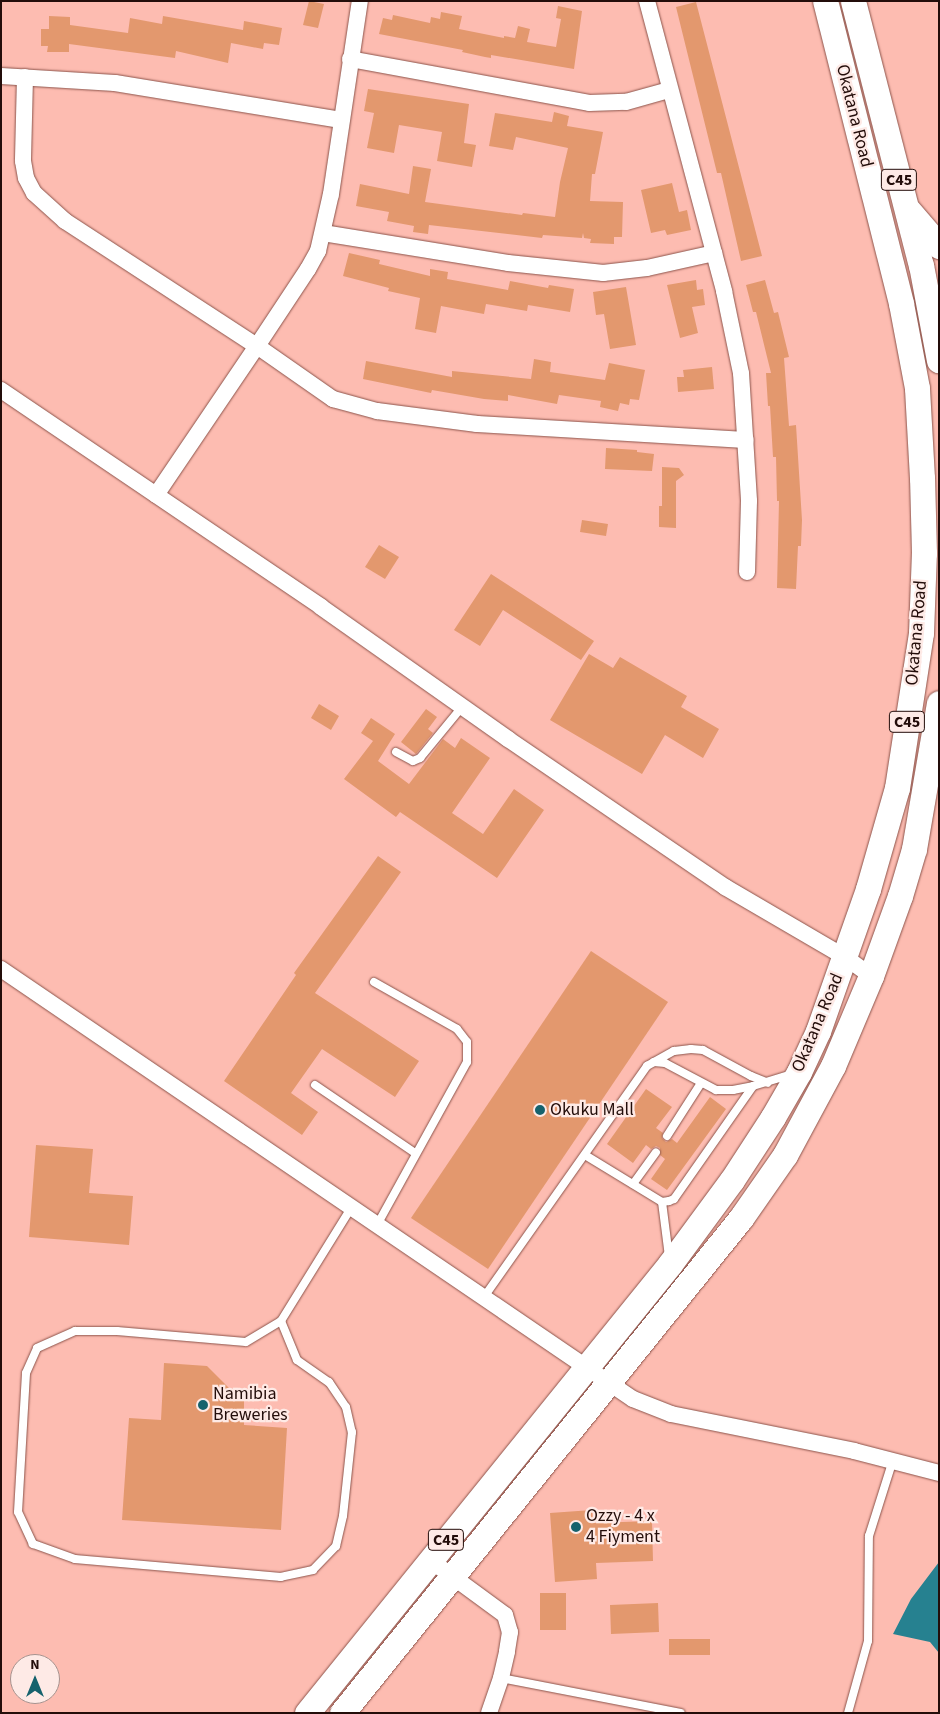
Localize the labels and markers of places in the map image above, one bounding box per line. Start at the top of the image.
place label: Okuku Mall [550,1099,634,1121]
marker: Okuku Mall [534,1104,546,1116]
place label: Namibia Breweries [213,1384,288,1426]
marker: Namibia Breweries [197,1399,209,1411]
place label: Ozzy - 4 x 4 Fiyment [586,1506,660,1548]
marker: Ozzy - 4 x 4 Fiyment [570,1521,582,1533]

